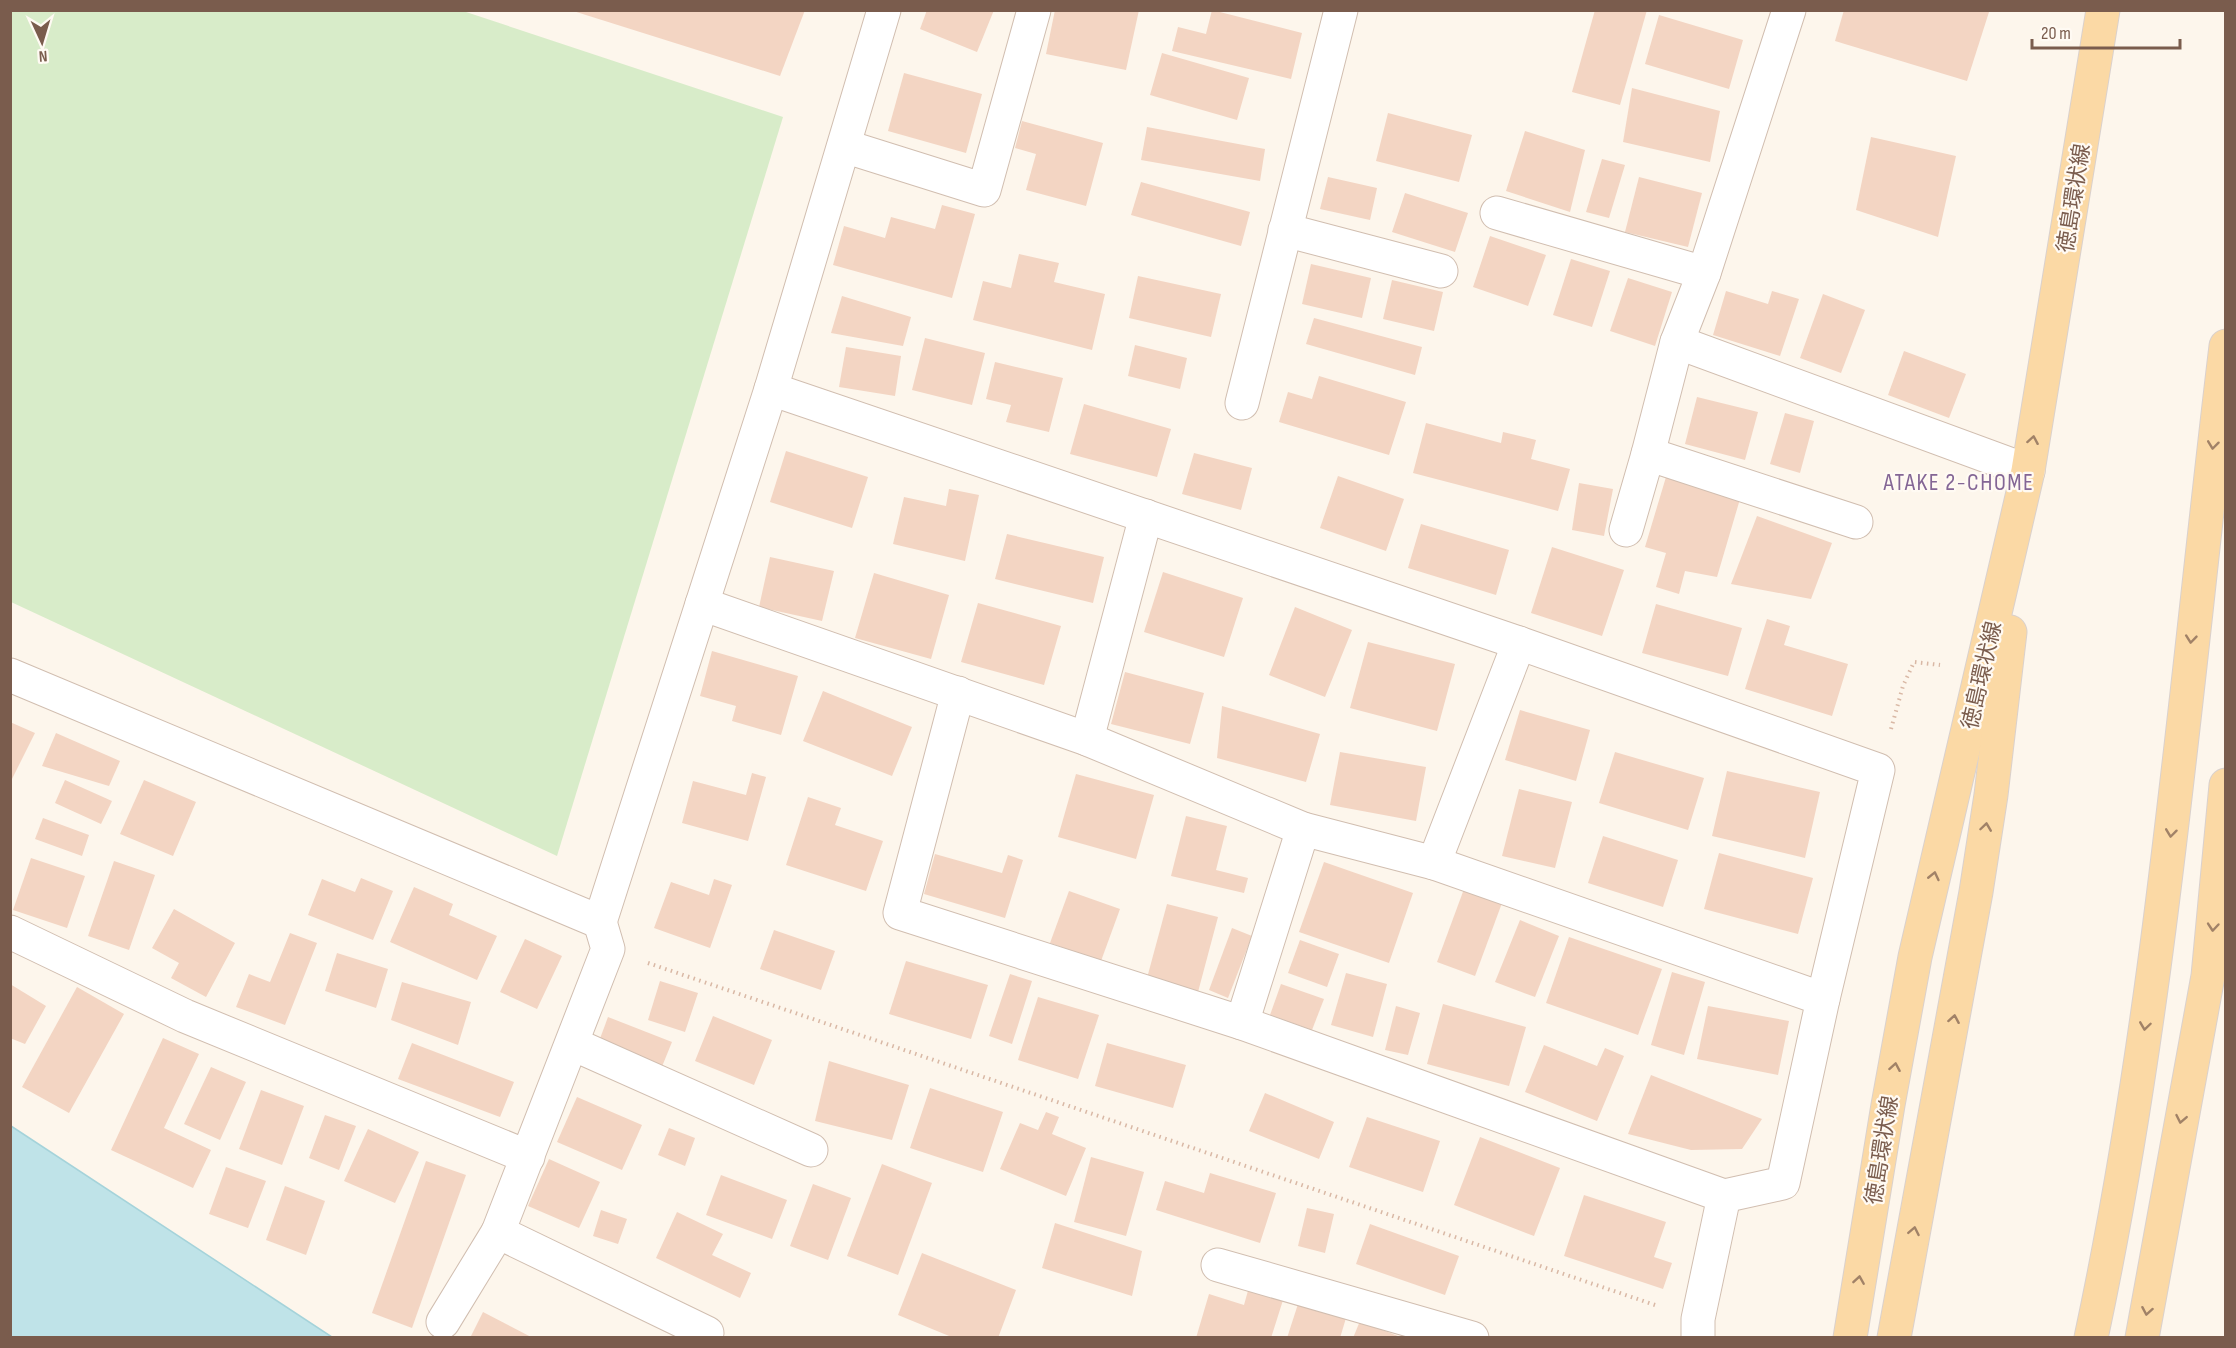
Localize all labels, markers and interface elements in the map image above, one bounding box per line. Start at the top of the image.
north arrow [12,12,72,72]
scale bar [2032,12,2180,50]
text: 20 m [2041,23,2071,44]
text: N [38,46,48,65]
street label: 徳島環状線 [2053,142,2096,255]
one-way arrow [2026,435,2039,445]
one-way arrow [2208,441,2220,450]
district label: ATAKE 2-CHOME [1883,468,2034,497]
street label: 徳島環状線 [1957,619,2008,732]
one-way arrow [2186,635,2198,644]
one-way arrow [1980,822,1992,831]
one-way arrow [2165,828,2177,838]
one-way arrow [1927,871,1940,881]
one-way arrow [2206,922,2219,931]
one-way arrow [1947,1014,1960,1024]
one-way arrow [2140,1022,2152,1031]
one-way arrow [1888,1062,1901,1072]
street label: 徳島環状線 [1861,1094,1904,1207]
one-way arrow [2175,1114,2188,1124]
one-way arrow [1907,1227,1920,1237]
one-way arrow [1853,1275,1865,1284]
one-way arrow [2141,1306,2154,1316]

